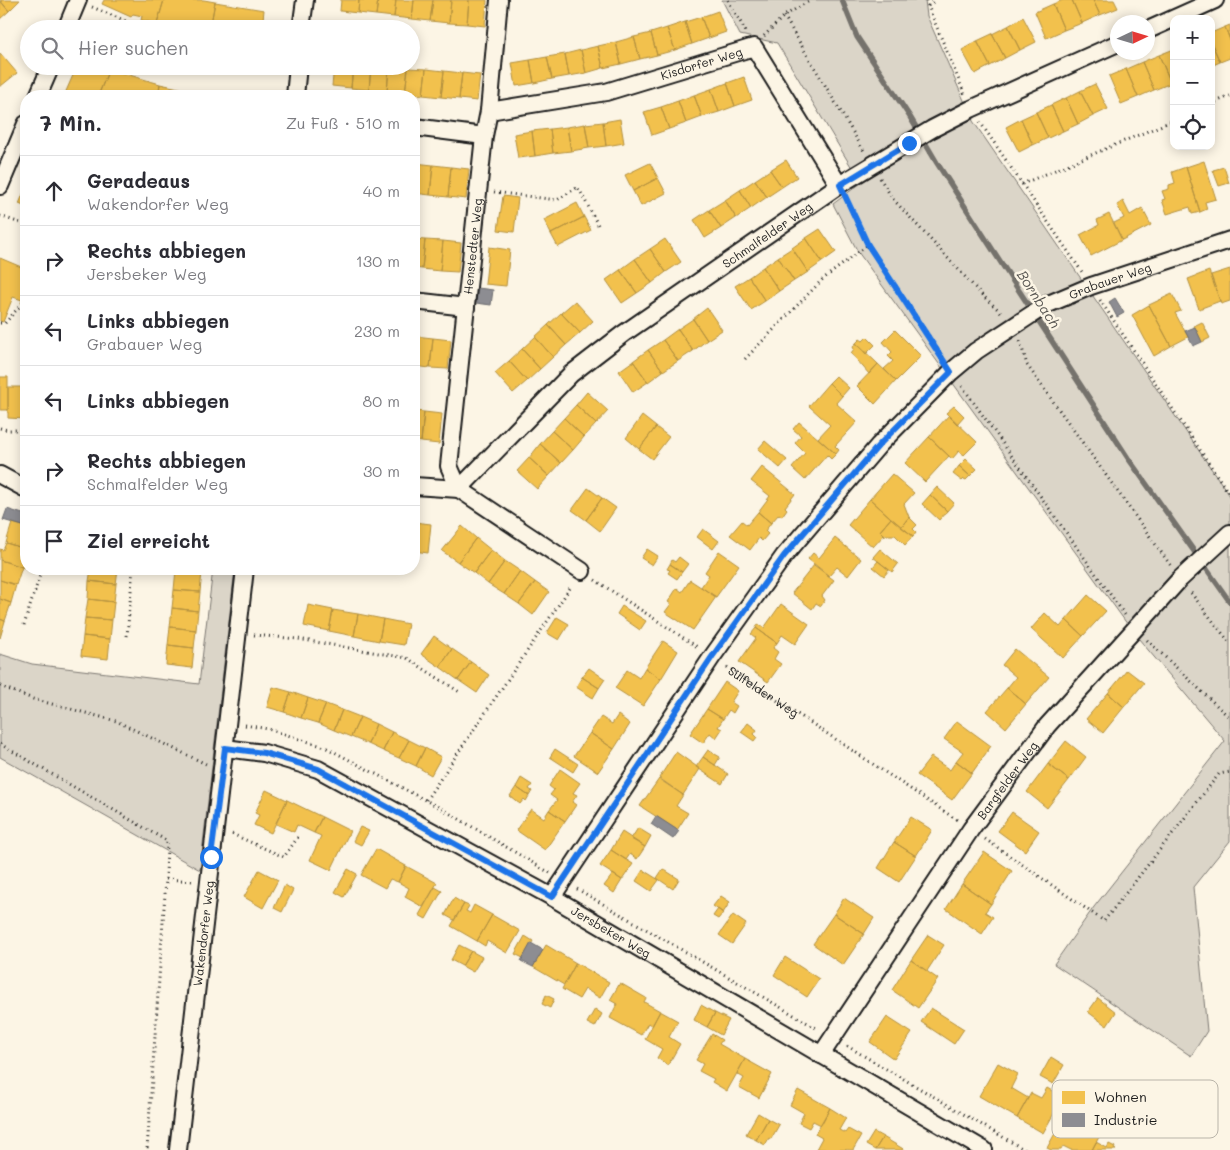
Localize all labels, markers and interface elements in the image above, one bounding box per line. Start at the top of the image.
north arrow [1110,15,1155,60]
map controls [1170,15,1215,150]
button: + [1170,15,1215,60]
search box [20,20,420,75]
icon: search [38,34,66,62]
text: Hier suchen [78,35,189,60]
street label: Kisdorfer Weg [658,43,744,83]
button: − [1170,60,1215,105]
button: locate [1170,105,1215,150]
text: 7 Min. [40,109,102,136]
text: Zu Fuß · 510 m [286,112,400,133]
route end [898,132,921,155]
text: Geradeaus [87,168,190,193]
icon: ahead [40,177,68,205]
text: 40 m [363,180,400,201]
text: Wakendorfer Weg [87,193,228,214]
street label: Henstedter Weg [459,198,485,295]
street label: Schmalfelder Weg [719,198,815,271]
text: Rechts abbiegen [87,238,246,263]
icon: right [40,247,68,275]
text: 130 m [356,250,400,271]
street label: Grabauer Weg [1066,259,1153,303]
text: Jersbeker Weg [87,263,206,284]
water label: Bornbach [1013,266,1065,332]
text: Links abbiegen [87,308,229,333]
icon: left [40,317,68,345]
text: 230 m [354,320,400,341]
text: Grabauer Weg [87,333,202,354]
icon: left [40,387,68,415]
text: Links abbiegen [87,388,229,413]
text: 80 m [363,390,400,411]
text: Rechts abbiegen [87,448,246,473]
icon: right [40,457,68,485]
text: 30 m [363,460,400,481]
text: Schmalfelder Weg [87,473,228,494]
icon: arrive [40,527,68,555]
text: Ziel erreicht [87,528,210,553]
street label: Sülfelder Weg [725,662,802,721]
street label: Bargfelder Weg [973,738,1041,822]
route start [200,846,223,869]
street label: Wakendorfer Weg [189,880,217,987]
street label: Jersbeker Weg [569,902,654,961]
legend [1052,1080,1218,1138]
text: Wohnen [1094,1087,1147,1106]
text: Industrie [1094,1110,1157,1129]

